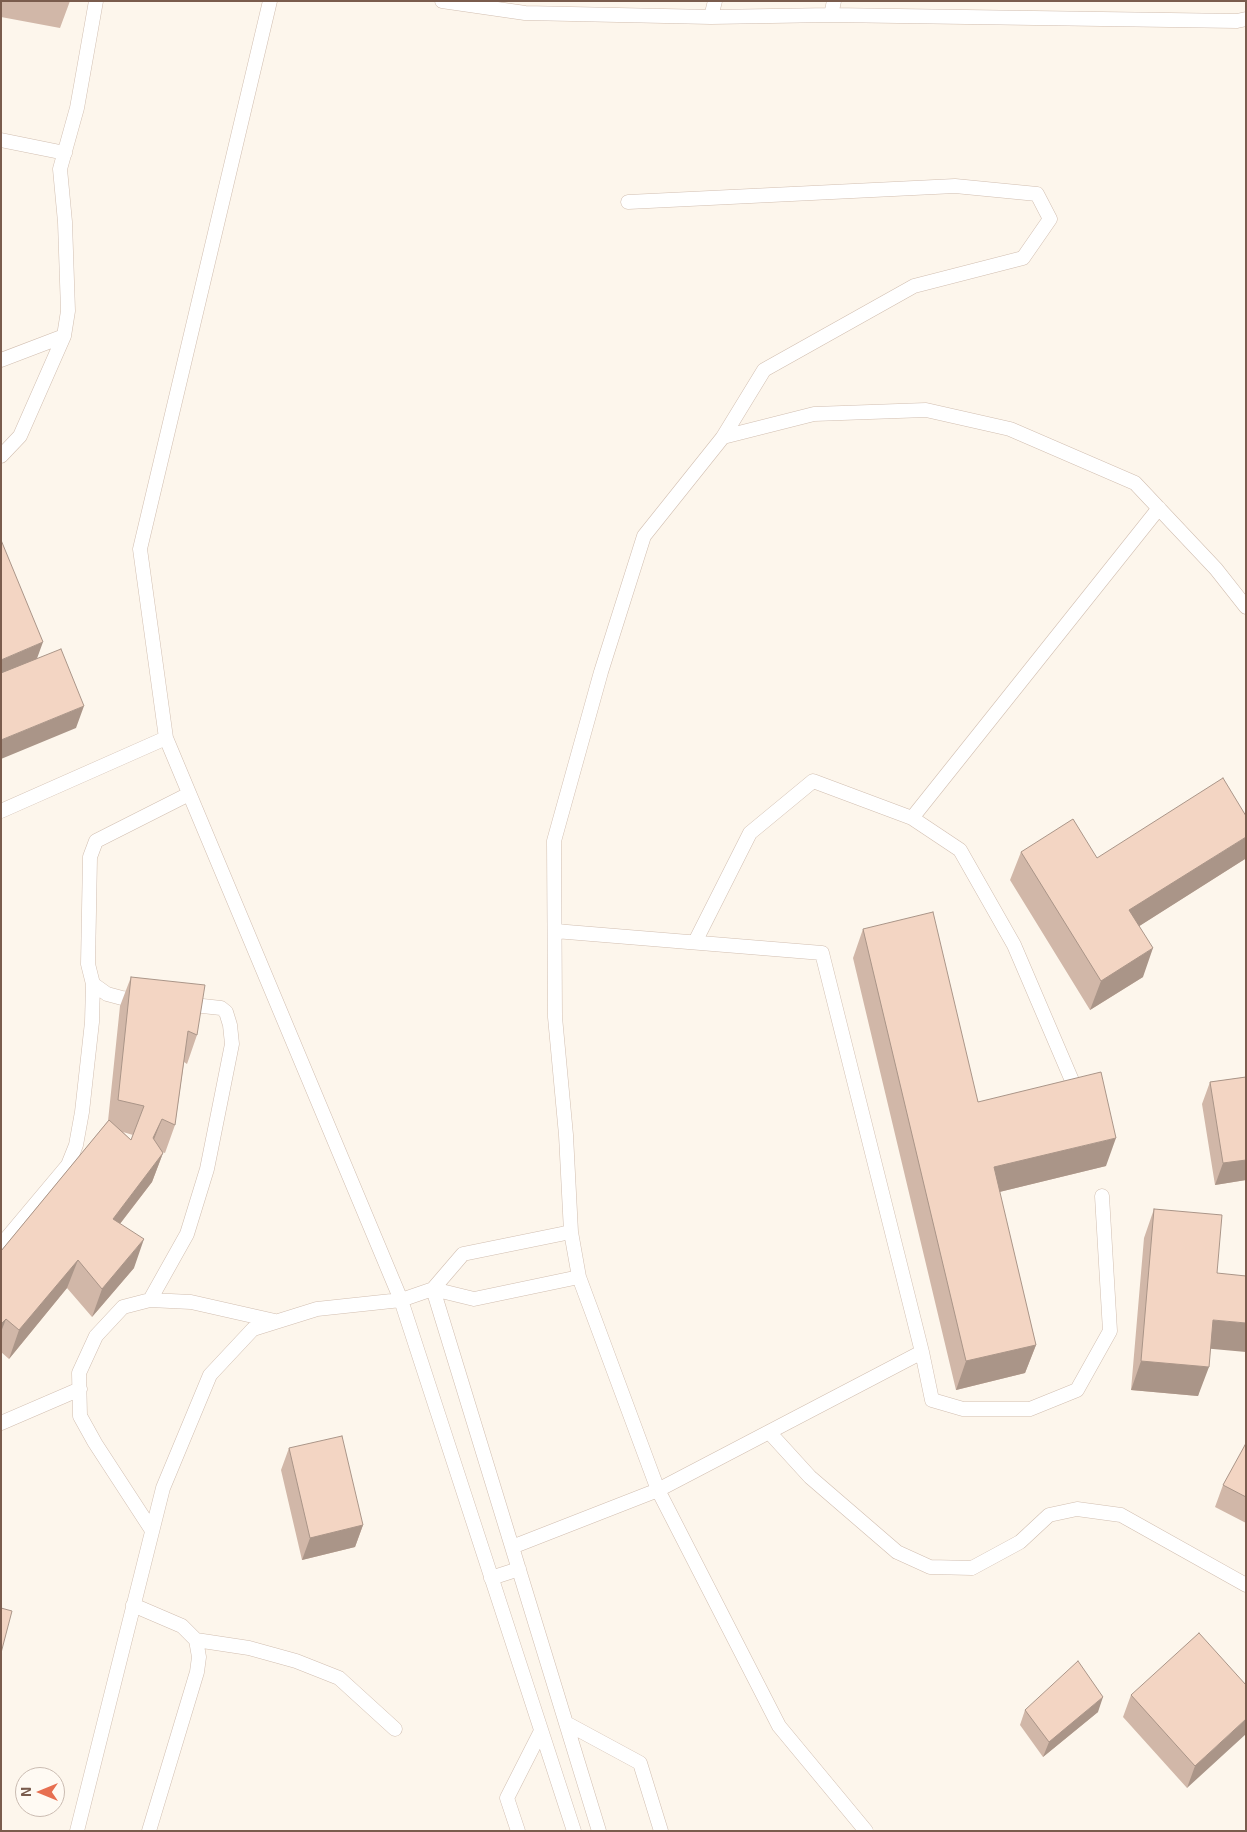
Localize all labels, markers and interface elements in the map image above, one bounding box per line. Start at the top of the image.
north arrow [15,1767,65,1817]
text: N [17,1787,34,1797]

